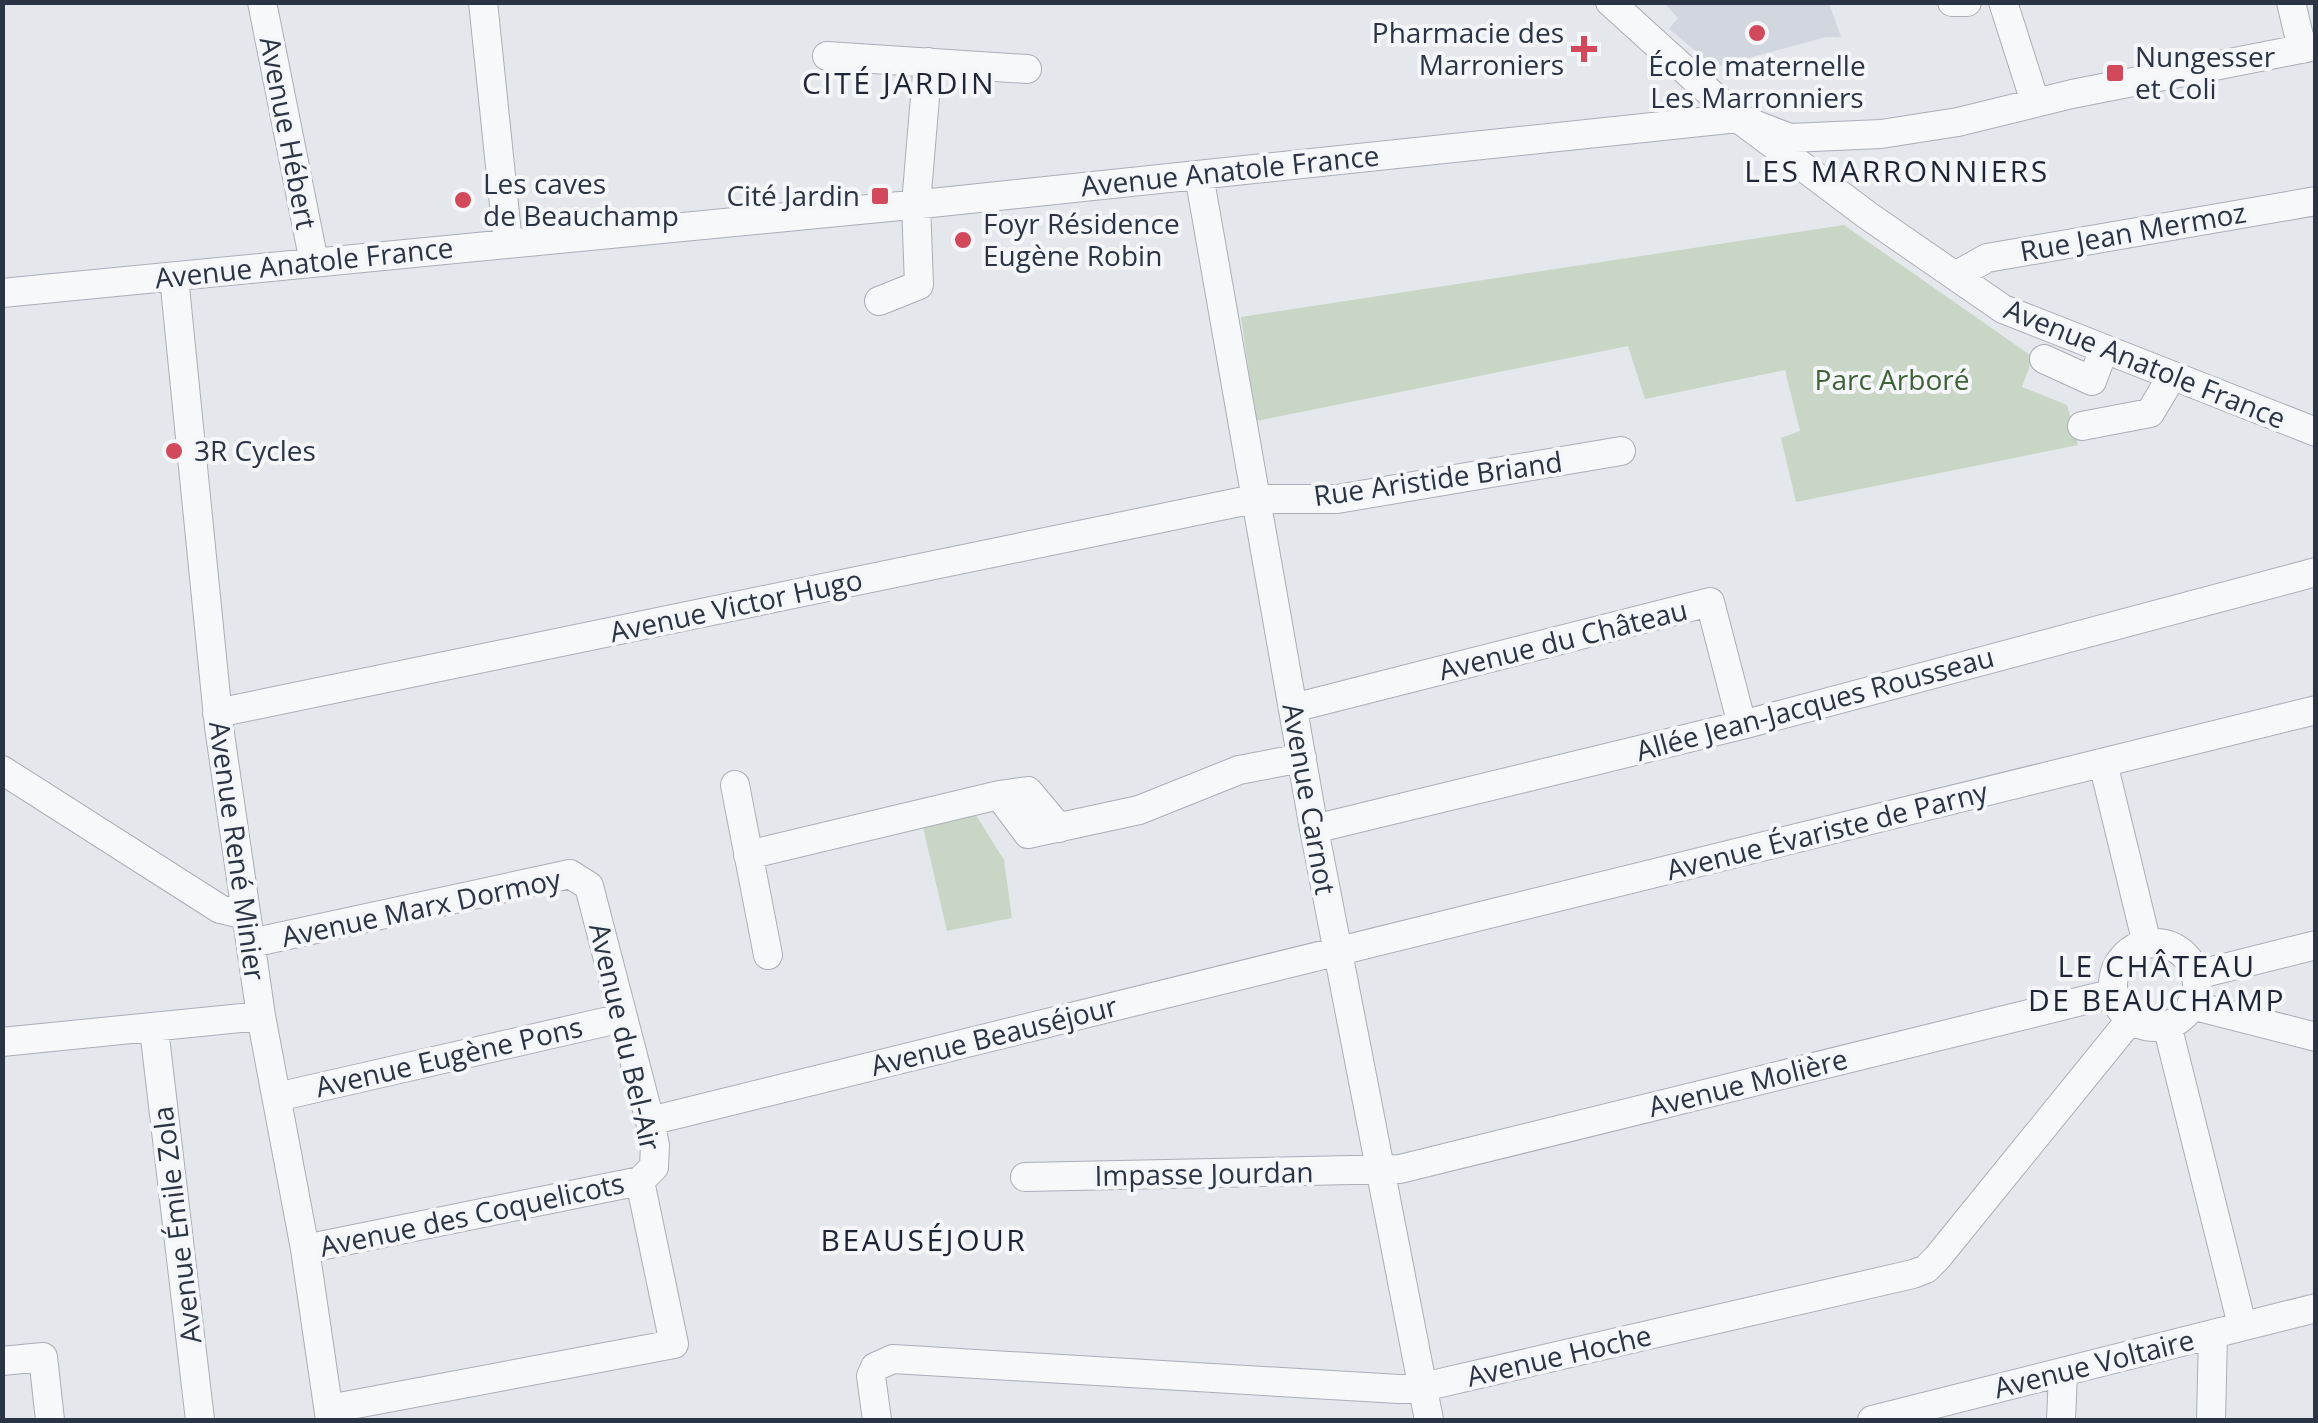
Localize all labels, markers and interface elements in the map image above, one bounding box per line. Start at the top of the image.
place label: Pharmacie des Marroniers [1372,13,1564,83]
marker: École maternelle Les Marronniers [1746,22,1768,44]
street label: Avenue Hébert [252,33,326,232]
place label: Nungesser et Coli [2135,37,2276,107]
marker: Pharmacie des Marroniers [1573,38,1595,60]
place label: École maternelle Les Marronniers [1648,46,1866,116]
district label: CITÉ JARDIN [802,62,996,103]
marker: Nungesser et Coli [2104,62,2126,84]
street label: Avenue Anatole France [1079,135,1381,205]
district label: LES MARRONNIERS [1744,150,2050,191]
place label: Les caves de Beauchamp [483,164,679,234]
place label: Cité Jardin [726,176,860,214]
marker: Cité Jardin [869,185,891,207]
marker: Les caves de Beauchamp [452,189,474,211]
street label: Rue Jean Mermoz [2017,192,2249,270]
place label: Foyr Résidence Eugène Robin [983,204,1180,274]
street label: Avenue Anatole France [153,227,455,297]
marker: Foyr Résidence Eugène Robin [952,229,974,251]
street label: Avenue Anatole France [1999,289,2291,437]
park label: Parc Arboré [1815,360,1969,398]
place label: 3R Cycles [194,431,316,469]
marker: 3R Cycles [163,440,185,462]
street label: Rue Aristide Briand [1311,442,1565,514]
street label: Avenue Victor Hugo [606,560,866,650]
street label: Avenue du Château [1434,590,1691,688]
street label: Allée Jean-Jacques Rousseau [1632,637,1998,769]
street label: Avenue Carnot [1274,700,1345,897]
street label: Avenue René Minier [201,719,275,984]
street label: Avenue Évariste de Parny [1662,771,1992,888]
street label: Avenue Marx Dormoy [278,859,565,955]
street label: Avenue du Bel-Air [581,919,671,1155]
district label: LE CHÂTEAU DE BEAUCHAMP [2028,945,2286,1020]
street label: Avenue Beauséjour [866,986,1122,1084]
street label: Avenue Eugène Pons [312,1007,586,1105]
street label: Avenue Molière [1644,1039,1851,1125]
street label: Avenue Émile Zola [143,1104,209,1346]
street label: Impasse Jourdan [1094,1152,1314,1194]
street label: Avenue des Coquelicots [316,1163,628,1265]
district label: BEAUSÉJOUR [821,1219,1027,1260]
street label: Avenue Hoche [1463,1315,1655,1395]
street label: Avenue Voltaire [1990,1320,2198,1406]

